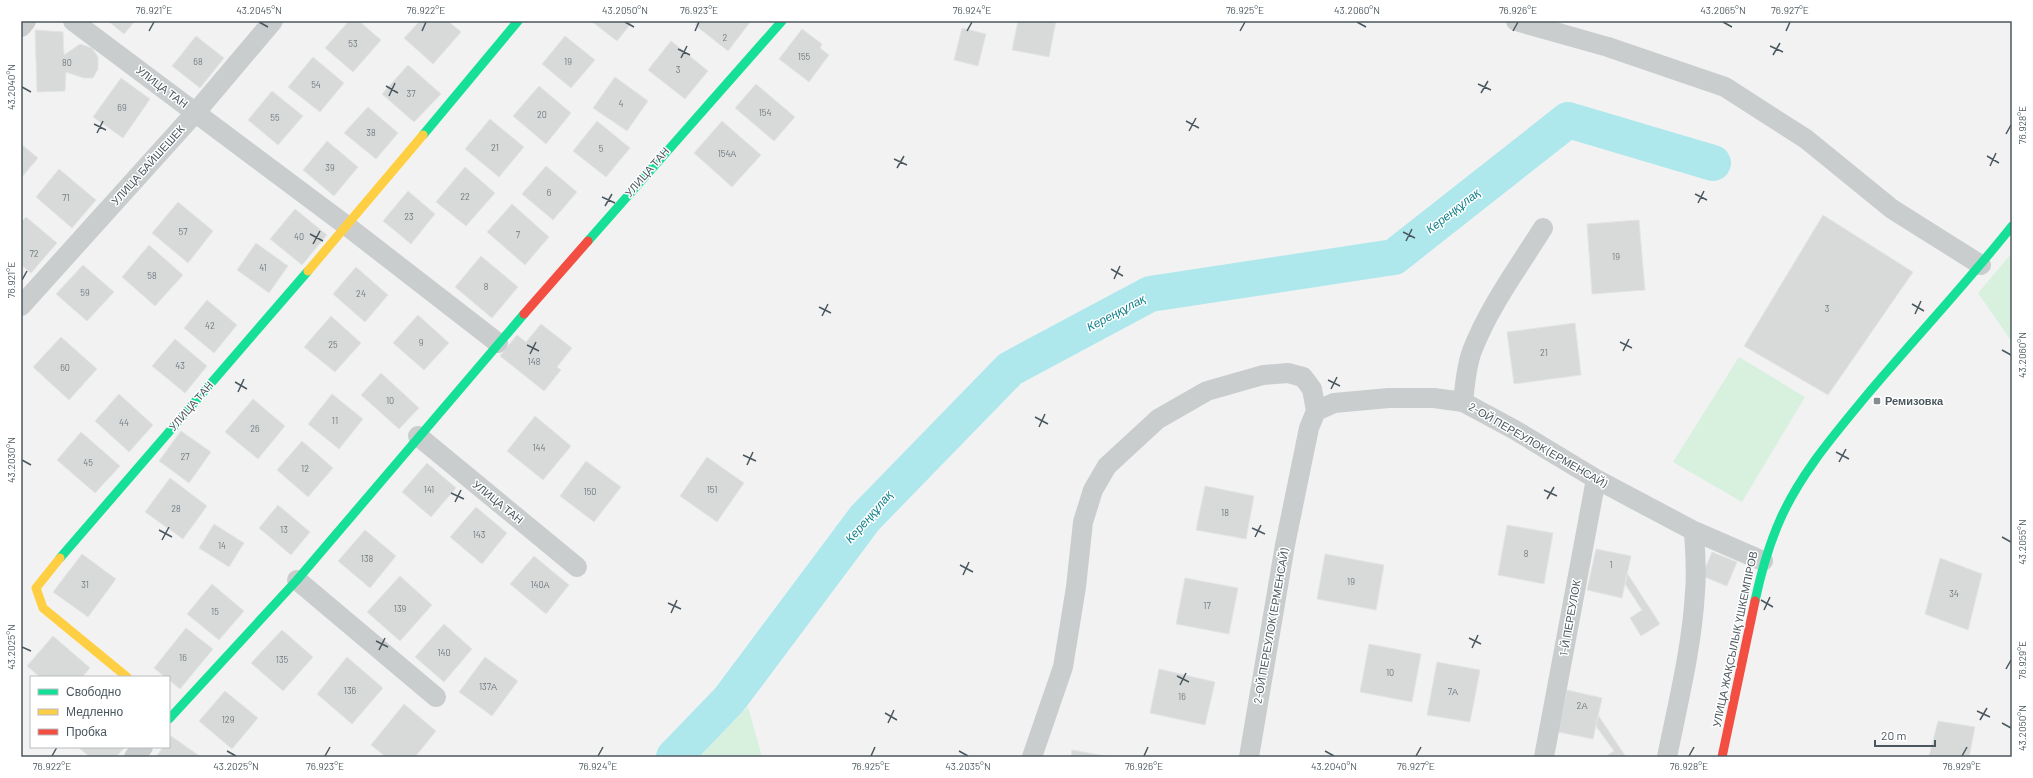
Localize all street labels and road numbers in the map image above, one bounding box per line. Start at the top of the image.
street label: УЛИЦА ТАН [134,63,191,110]
street label: УЛИЦА БАЙШЕШЕК [108,122,187,207]
street label: УЛИЦА ТАН [622,144,672,199]
street label: УЛИЦА ТАН [166,378,216,433]
street label: 2-ОЙ ПЕРЕУЛОК (ЕРМЕНСАЙ) [1467,400,1610,490]
street label: УЛИЦА ТАН [470,477,526,526]
street label: 2-ОЙ ПЕРЕУЛОК (ЕРМЕНСАЙ) [1250,547,1291,705]
street label: УЛИЦА ЖАҚСЫЛЫҚ ҮШКЕМПІРОВ [1709,550,1760,728]
street label: 1-Й ПЕРЕУЛОК [1556,578,1583,657]

